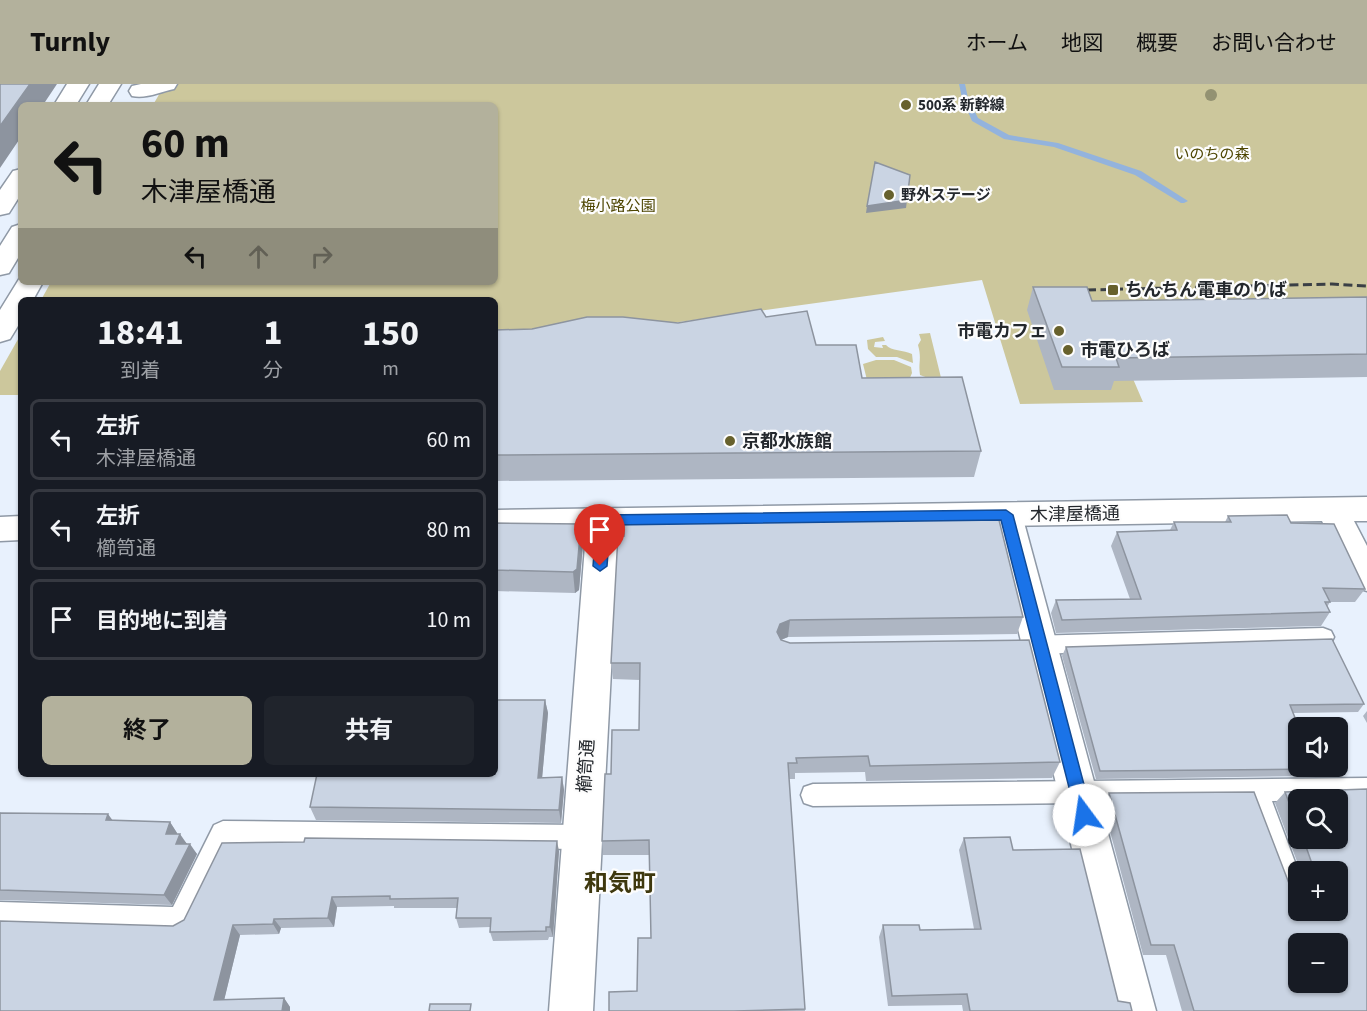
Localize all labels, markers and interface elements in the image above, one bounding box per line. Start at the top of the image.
text: Turnly [30,22,110,62]
text: ホーム [966,28,1028,58]
text: 地図 [1061,28,1103,58]
text: 概要 [1136,28,1178,58]
text: お問い合わせ [1211,28,1337,58]
place label: 500系 新幹線 [918,95,1005,116]
marker: 500系 新幹線 [899,98,913,112]
text: 60 m [141,114,230,174]
icon: left [42,126,120,204]
park label: いのちの森 [1174,144,1250,165]
text: 木津屋橋通 [141,173,276,212]
place label: 野外ステージ [901,185,991,206]
marker: 野外ステージ [882,188,896,202]
park label: 梅小路公園 [580,196,656,217]
icon: left [179,240,212,273]
icon: ahead [242,240,275,273]
icon: right [305,240,338,273]
place label: ちんちん電車のりば [1125,278,1287,303]
marker: ちんちん電車のりば [1106,283,1120,297]
text: 18:41 [97,307,184,358]
text: 1 [263,307,282,358]
text: 150 [362,308,419,359]
place label: 市電カフェ [957,319,1047,344]
marker: 市電カフェ [1052,324,1066,338]
place label: 市電ひろば [1080,338,1170,363]
marker: 市電ひろば [1061,343,1075,357]
text: m [382,355,399,383]
text: 到着 [120,357,160,385]
text: 分 [263,357,283,385]
text: 左折 [96,410,140,442]
icon: left [45,423,78,456]
text: 60 m [426,424,471,456]
place label: 京都水族館 [742,429,832,454]
marker: 京都水族館 [723,434,737,448]
text: 木津屋橋通 [96,445,196,473]
text: 左折 [96,500,140,532]
street label: 木津屋橋通 [1030,501,1120,528]
pin [574,504,625,566]
icon: left [45,513,78,546]
icon: arrive [583,513,616,546]
text: 80 m [426,514,471,546]
text: 櫛笥通 [96,535,156,563]
icon: arrive [45,603,78,636]
text: 10 m [426,604,471,636]
text: 目的地に到着 [96,605,228,637]
button: 終了 [42,696,252,765]
button: 共有 [264,696,474,765]
map controls [1288,717,1348,993]
button: sound [1288,717,1348,777]
street label: 櫛笥通 [572,738,601,794]
position arrow [1052,783,1116,847]
button: search [1288,789,1348,849]
button: + [1288,861,1348,921]
district label: 和気町 [584,866,656,901]
button: − [1288,933,1348,993]

